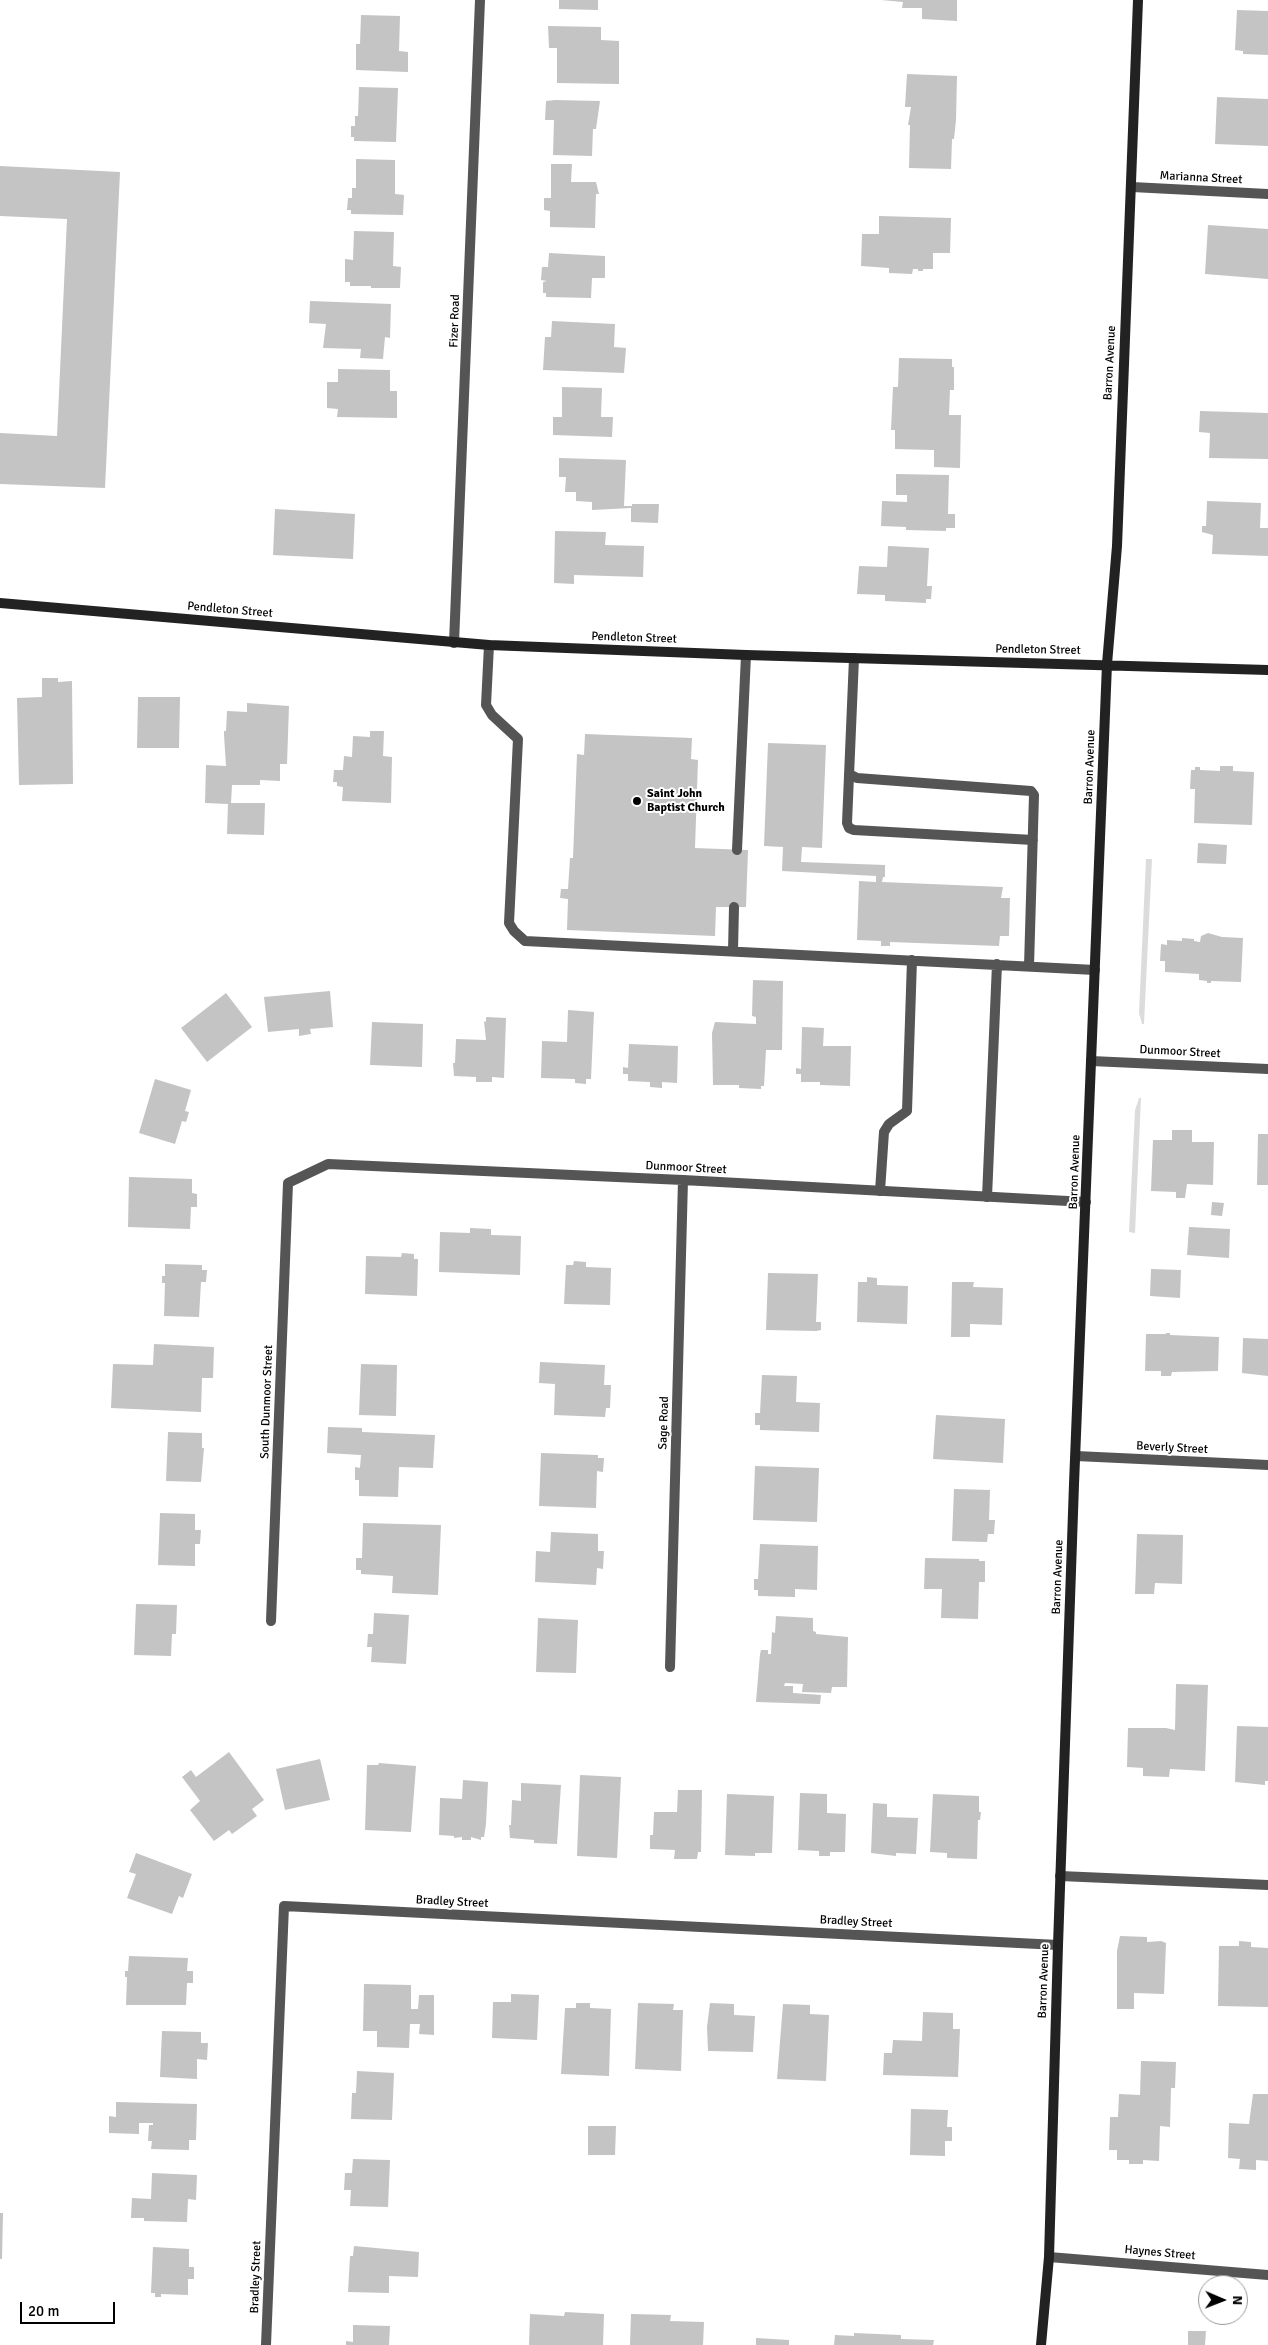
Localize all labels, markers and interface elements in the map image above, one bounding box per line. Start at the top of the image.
street label: Marianna Street [1159,169,1243,187]
street label: Fizer Road [447,294,463,348]
street label: Barron Avenue [1101,325,1119,401]
street label: Pendleton Street [187,599,273,621]
street label: Pendleton Street [591,629,677,647]
street label: Pendleton Street [995,642,1081,658]
street label: Barron Avenue [1081,729,1099,805]
place label: Saint John Baptist Church [647,787,725,815]
marker: Saint John Baptist Church [631,795,643,807]
street label: Dunmoor Street [1139,1043,1221,1061]
street label: Barron Avenue [1066,1134,1084,1210]
street label: Dunmoor Street [645,1159,727,1177]
street label: South Dunmoor Street [258,1345,276,1459]
street label: Sage Road [656,1396,672,1450]
street label: Beverly Street [1136,1439,1208,1457]
street label: Barron Avenue [1049,1539,1067,1615]
street label: Bradley Street [415,1893,489,1911]
street label: Bradley Street [819,1913,893,1931]
street label: Barron Avenue [1035,1943,1053,2019]
street label: Bradley Street [248,2240,264,2314]
street label: Haynes Street [1124,2243,1196,2263]
north arrow [1198,2275,1248,2325]
scale bar [22,2292,118,2324]
text: N [1229,2295,1246,2305]
text: 20 m [28,2302,59,2320]

